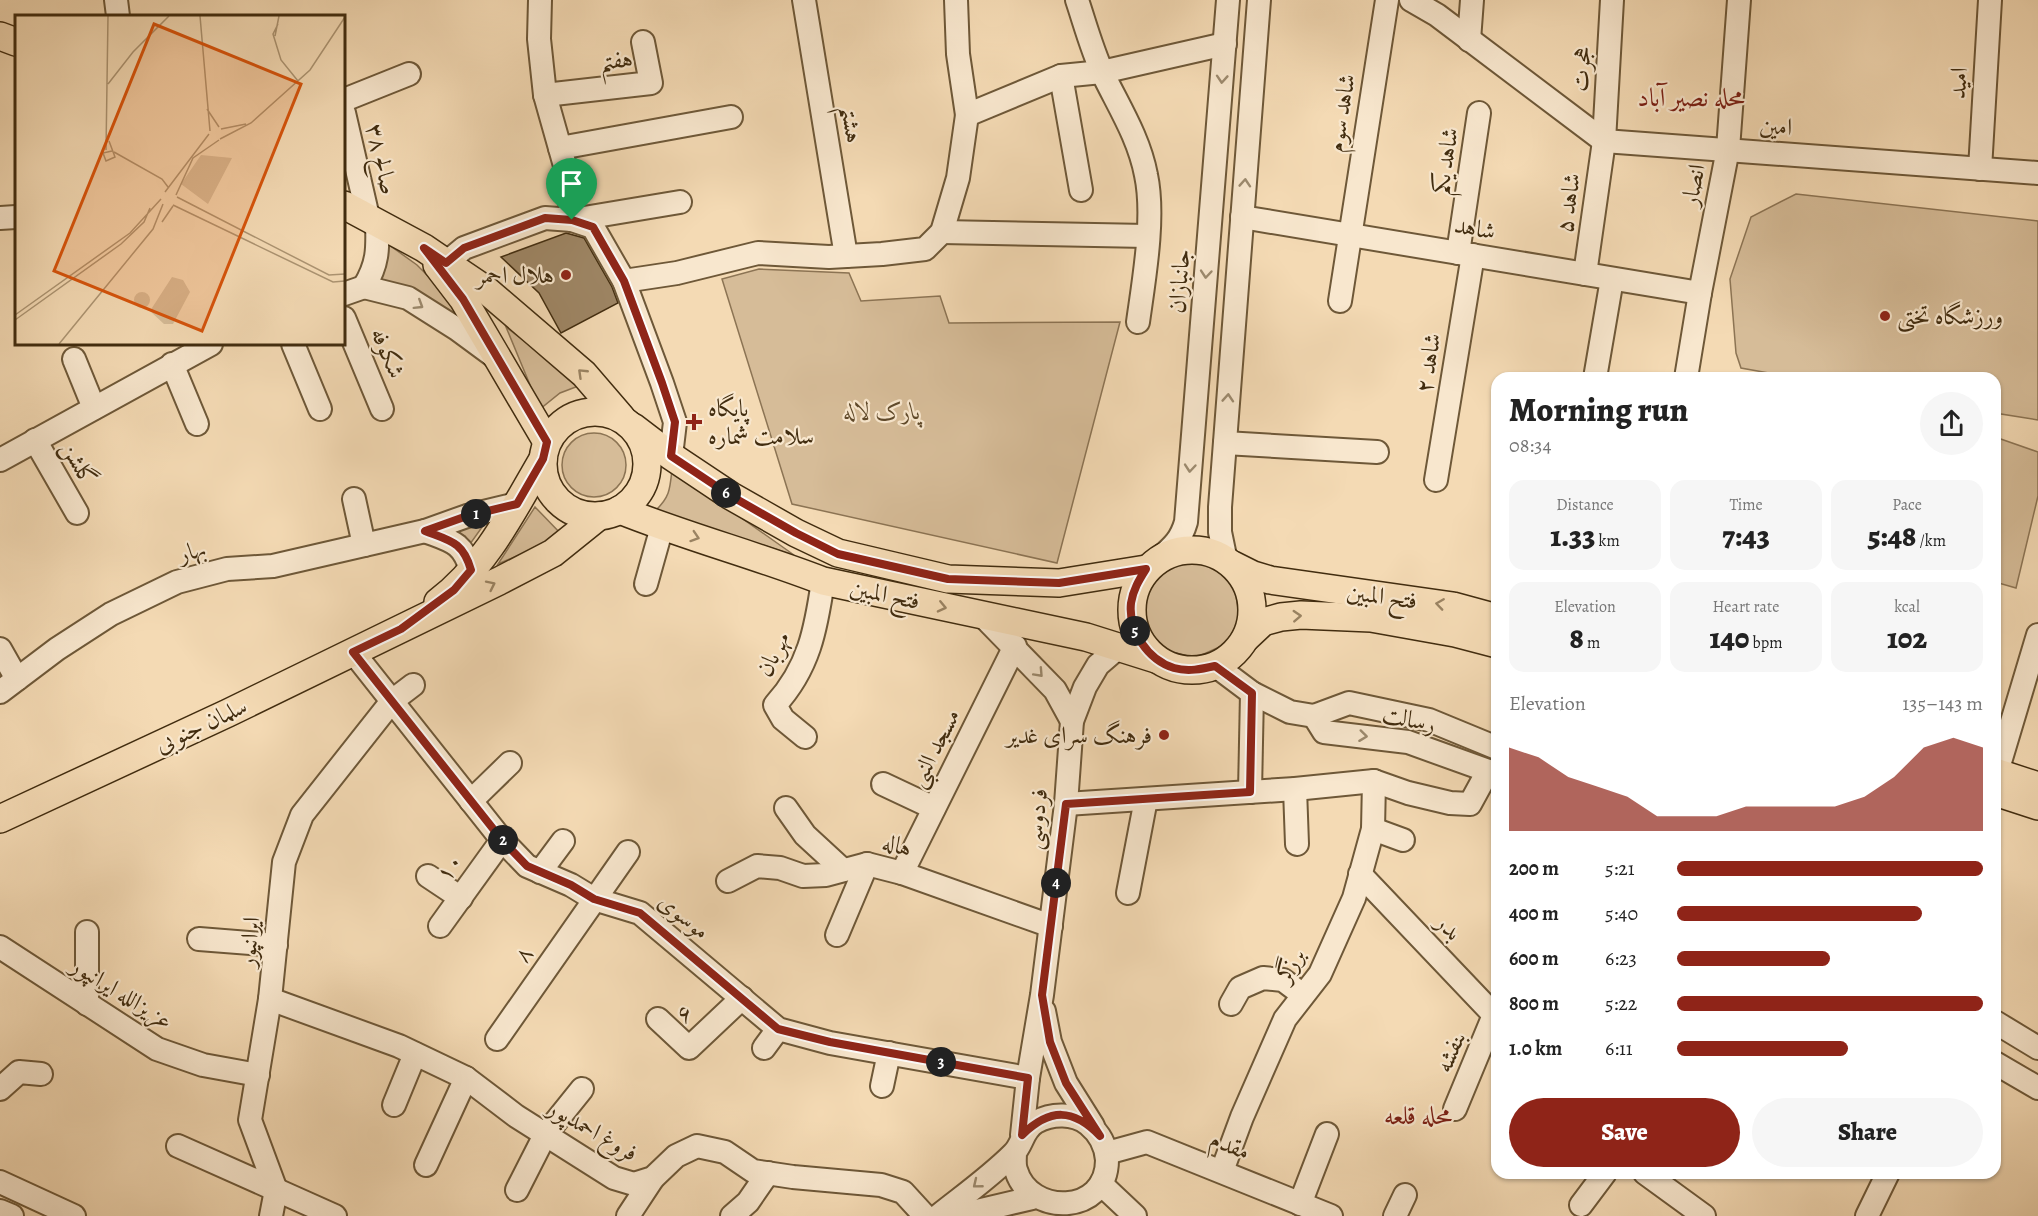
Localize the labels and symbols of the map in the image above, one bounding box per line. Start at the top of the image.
inset map [15,15,345,345]
street label: هفتم [598,42,635,86]
street label: هجرت [1564,45,1598,93]
street label: امید [1941,66,1975,100]
street label: شاهد سوم [1319,72,1368,155]
one-way arrow [1216,75,1229,84]
district label: محله نصیر آباد [1637,80,1745,115]
street label: هشتم [825,103,871,146]
street label: امین [1759,109,1793,143]
street label: صالح ۳۸ [354,120,406,198]
street label: شاهد یکم [1424,125,1472,198]
pin [546,158,597,220]
street label: انصار [1673,161,1713,211]
street label: شاهد ۵ [1548,171,1588,235]
one-way arrow [1238,178,1251,187]
street label: شاهد [1452,209,1498,247]
street label: جانبازان [1160,247,1198,315]
place label: هلال احمر [473,259,554,291]
marker: هلال احمر [559,268,573,282]
one-way arrow [1200,269,1213,278]
one-way arrow [413,298,424,309]
place label: ورزشگاه تختی [1897,300,2003,333]
marker: ورزشگاه تختی [1878,309,1892,323]
street label: شکوفه [363,323,413,383]
street label: شاهد ۲ [1407,331,1449,395]
one-way arrow [578,370,589,381]
place label: پایگاه سلامت شماره [708,392,814,452]
one-way arrow [1222,394,1235,403]
park label: پارک لاله [843,395,923,428]
marker: پایگاه سلامت شماره [685,413,703,431]
street label: گلشن [53,435,105,491]
one-way arrow [1184,463,1197,472]
pin: 6 [711,478,741,508]
pin: 1 [461,499,491,529]
one-way arrow [689,530,700,543]
street label: بهار [172,532,210,571]
street label: فتح المبین [846,571,923,622]
street label: فتح المبین [1344,575,1419,622]
one-way arrow [485,580,496,592]
one-way arrow [1436,599,1445,611]
one-way arrow [937,600,947,613]
one-way arrow [1293,610,1302,623]
pin: 5 [1120,616,1150,646]
street label: مهربان [748,626,798,682]
one-way arrow [1032,666,1043,676]
street label: سلمان جنوبی [150,690,253,761]
street label: رسالت [1379,698,1439,740]
street label: مسجد النبی [901,703,971,795]
place label: فرهنگ سرای غدیر [1003,719,1152,751]
marker: فرهنگ سرای غدیر [1157,728,1171,742]
one-way arrow [1359,730,1368,742]
street label: فردوسی [1017,787,1056,851]
pin: 2 [488,825,518,855]
street label: هاله [879,826,915,864]
street label: ۱۰ [428,846,470,888]
pin: 4 [1041,868,1071,898]
street label: موسوی [651,885,717,947]
street label: بدر [1427,905,1469,947]
street label: ایرانپور [230,915,268,971]
street label: ۸ [506,939,540,969]
street label: برزگر [1266,942,1313,991]
street label: عزیزالله ایرانپور [63,948,179,1038]
street label: ۶ [669,996,699,1030]
street label: بنفشه [1427,1027,1473,1077]
pin: 3 [926,1047,956,1077]
street label: فروغ احمدپور [538,1090,644,1172]
district label: محله قلعه [1384,1098,1452,1133]
street label: مقدم [1203,1123,1255,1172]
one-way arrow [973,1177,984,1188]

